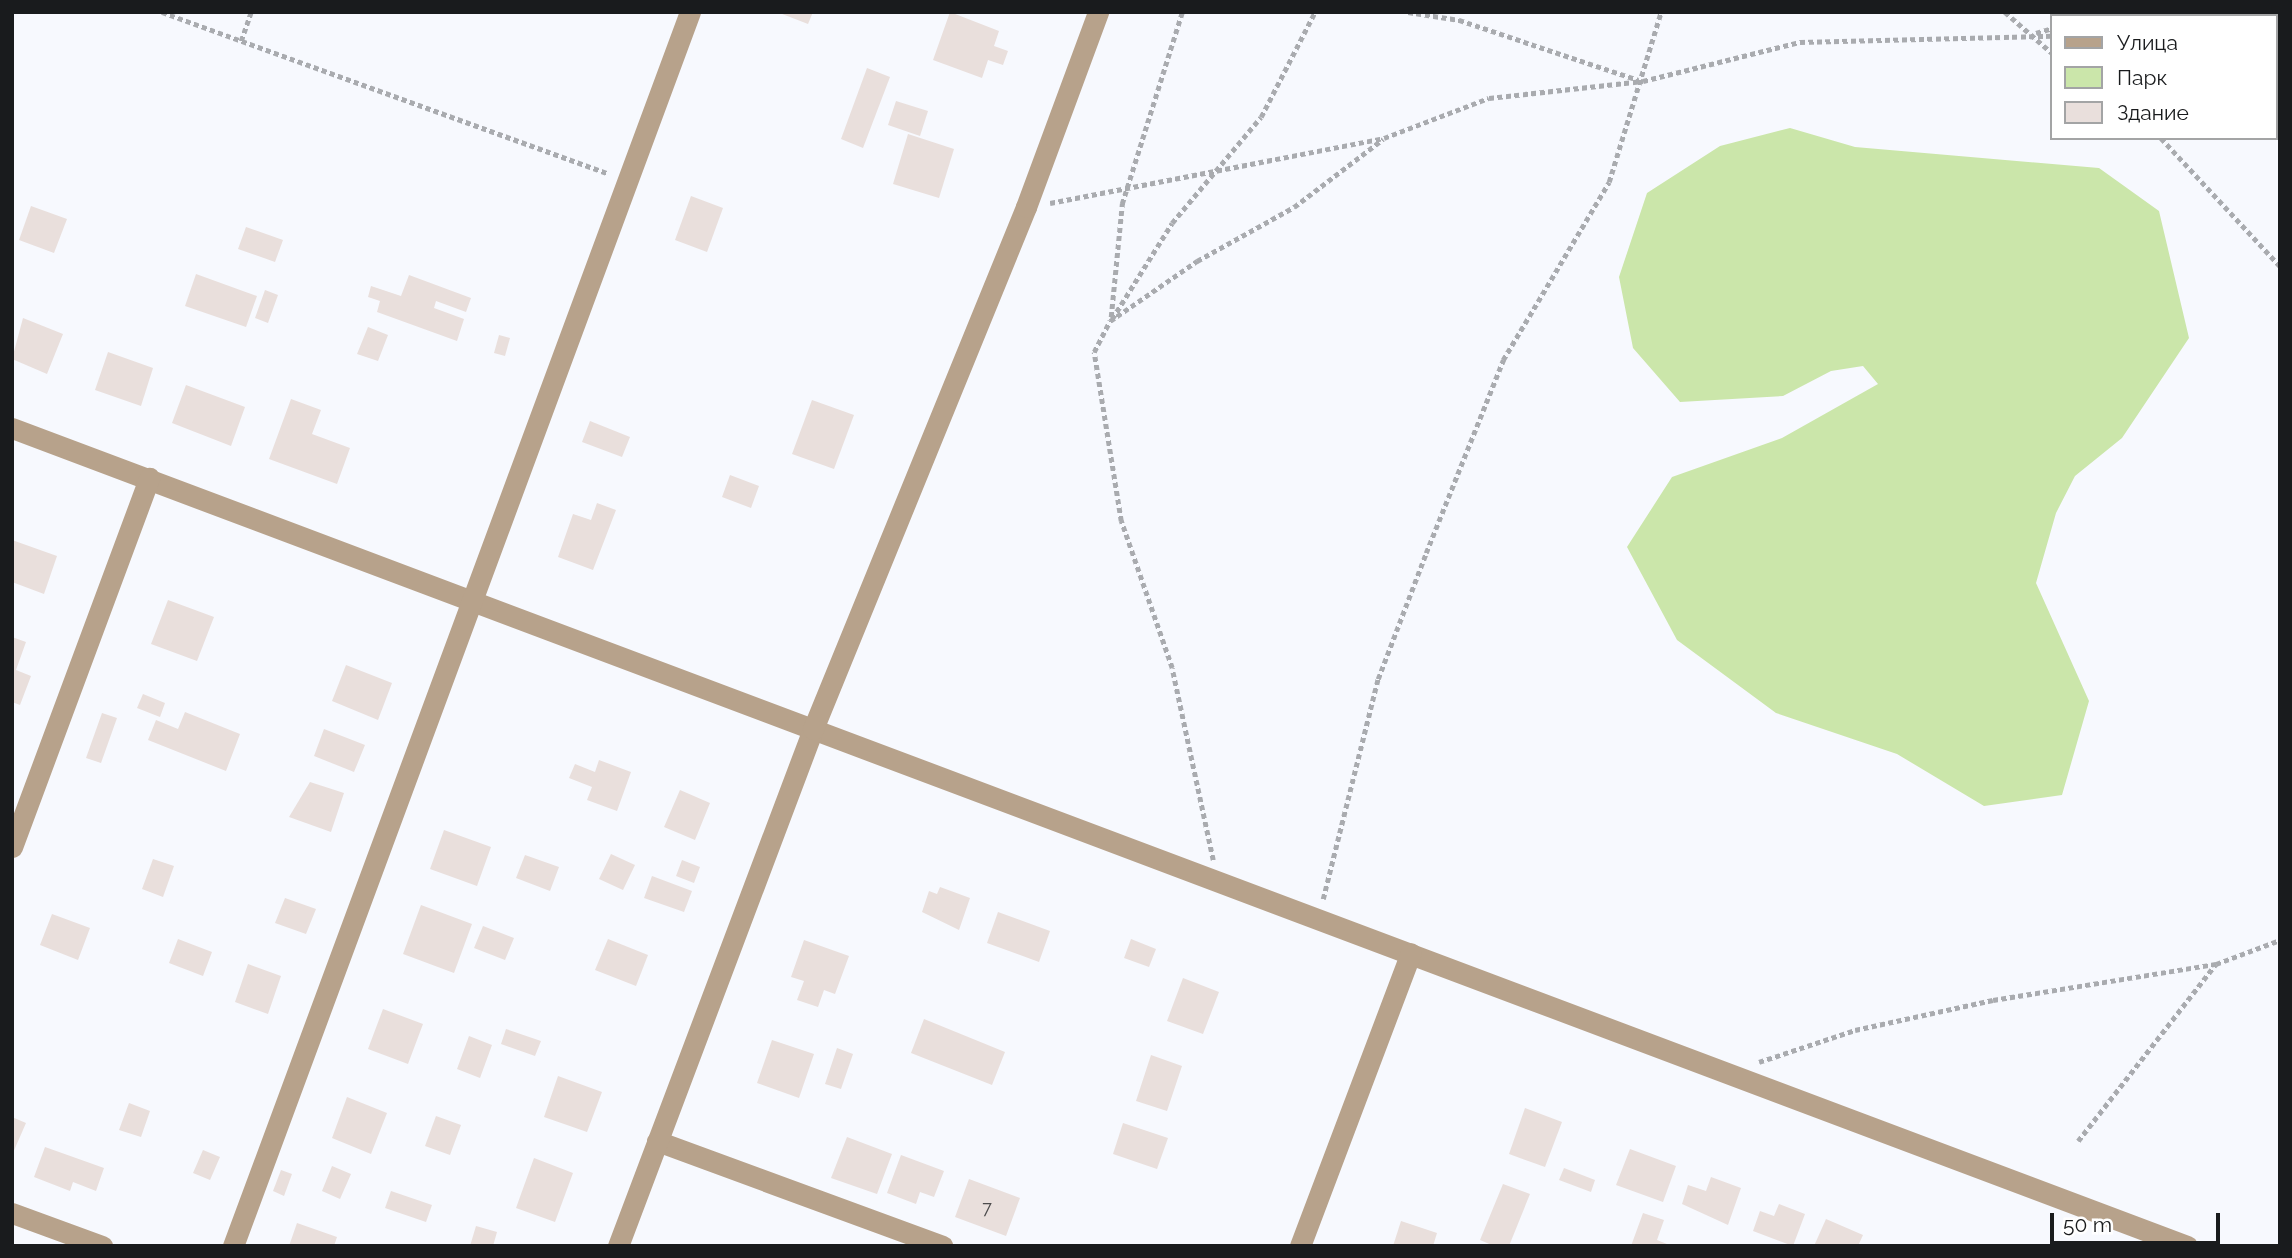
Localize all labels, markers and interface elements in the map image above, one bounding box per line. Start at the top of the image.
legend [2050,14,2278,140]
text: Улица [2117,30,2178,55]
text: Парк [2117,65,2167,90]
text: Здание [2117,100,2189,125]
house number: 7 [982,1197,992,1219]
scale bar [2054,1198,2224,1242]
text: 50 m [2063,1212,2112,1237]

